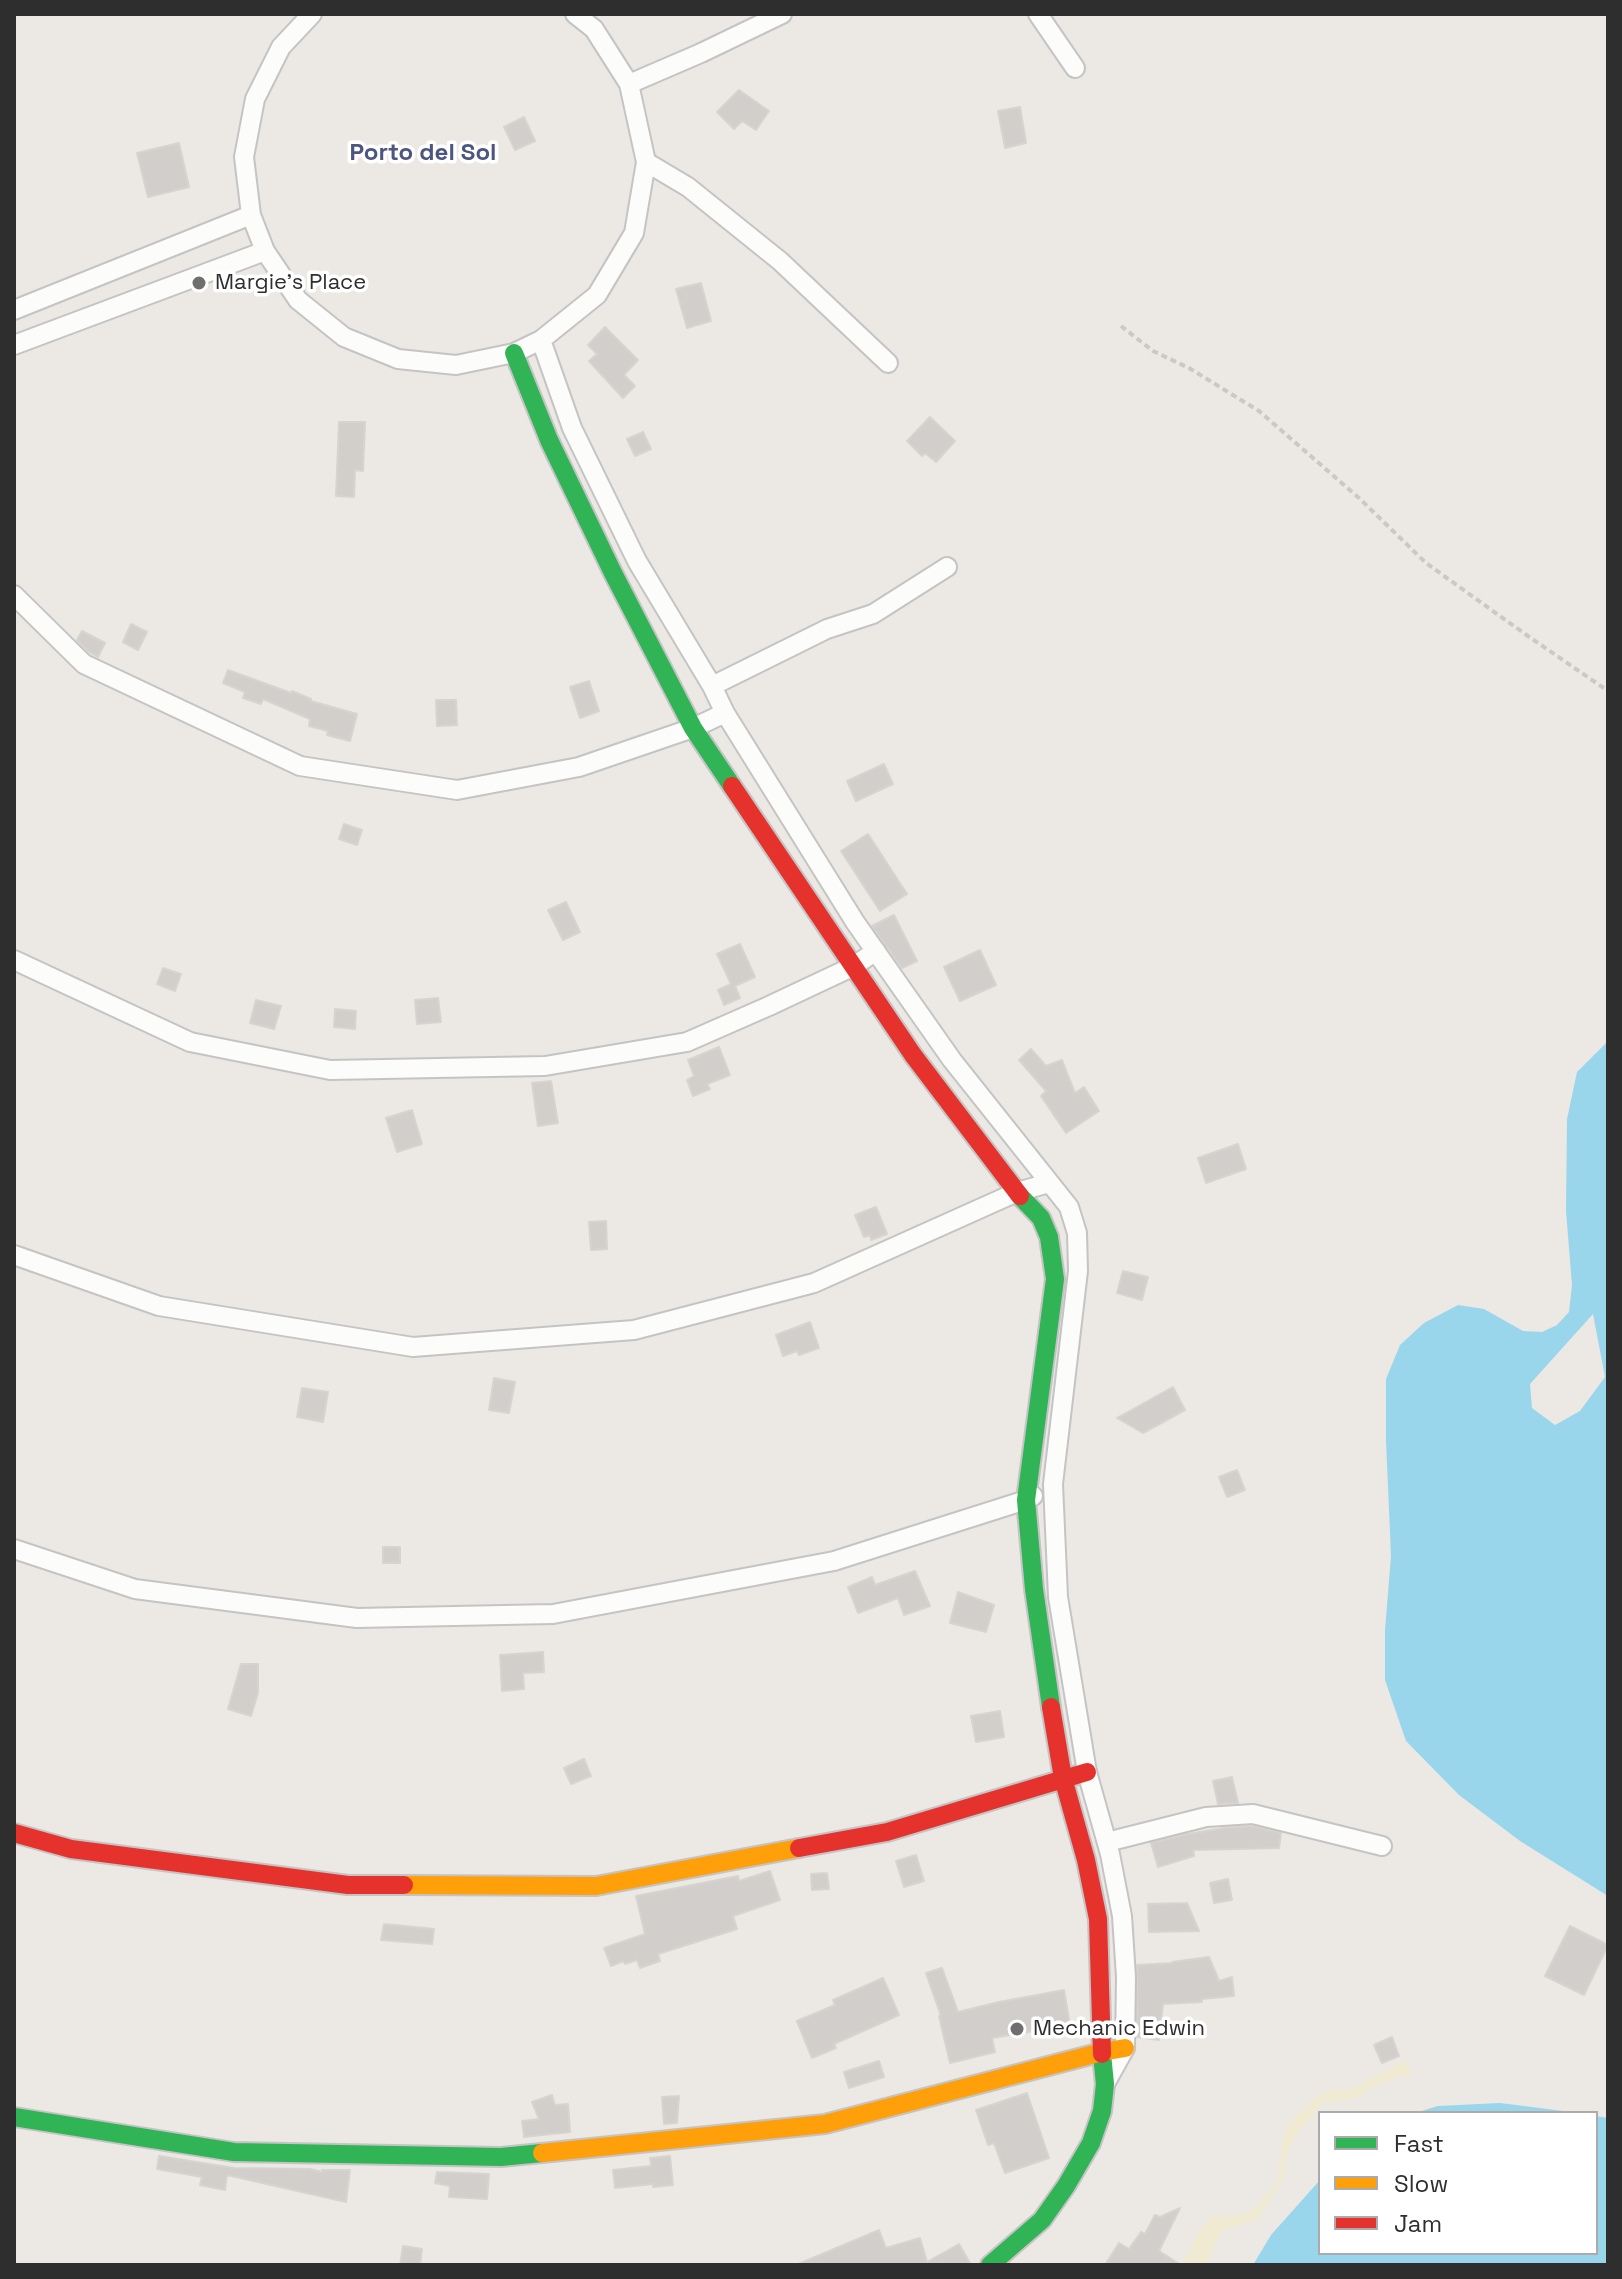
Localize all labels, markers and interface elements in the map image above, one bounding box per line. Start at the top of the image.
district label: Porto del Sol [350,139,496,167]
place label: Margie's Place [215,270,366,296]
marker: Margie's Place [190,274,208,292]
place label: Mechanic Edwin [1033,2016,1205,2042]
marker: Mechanic Edwin [1008,2020,1026,2038]
legend [1318,2111,1598,2255]
text: Fast [1394,2128,1444,2159]
text: Slow [1394,2168,1448,2199]
text: Jam [1394,2208,1442,2239]

